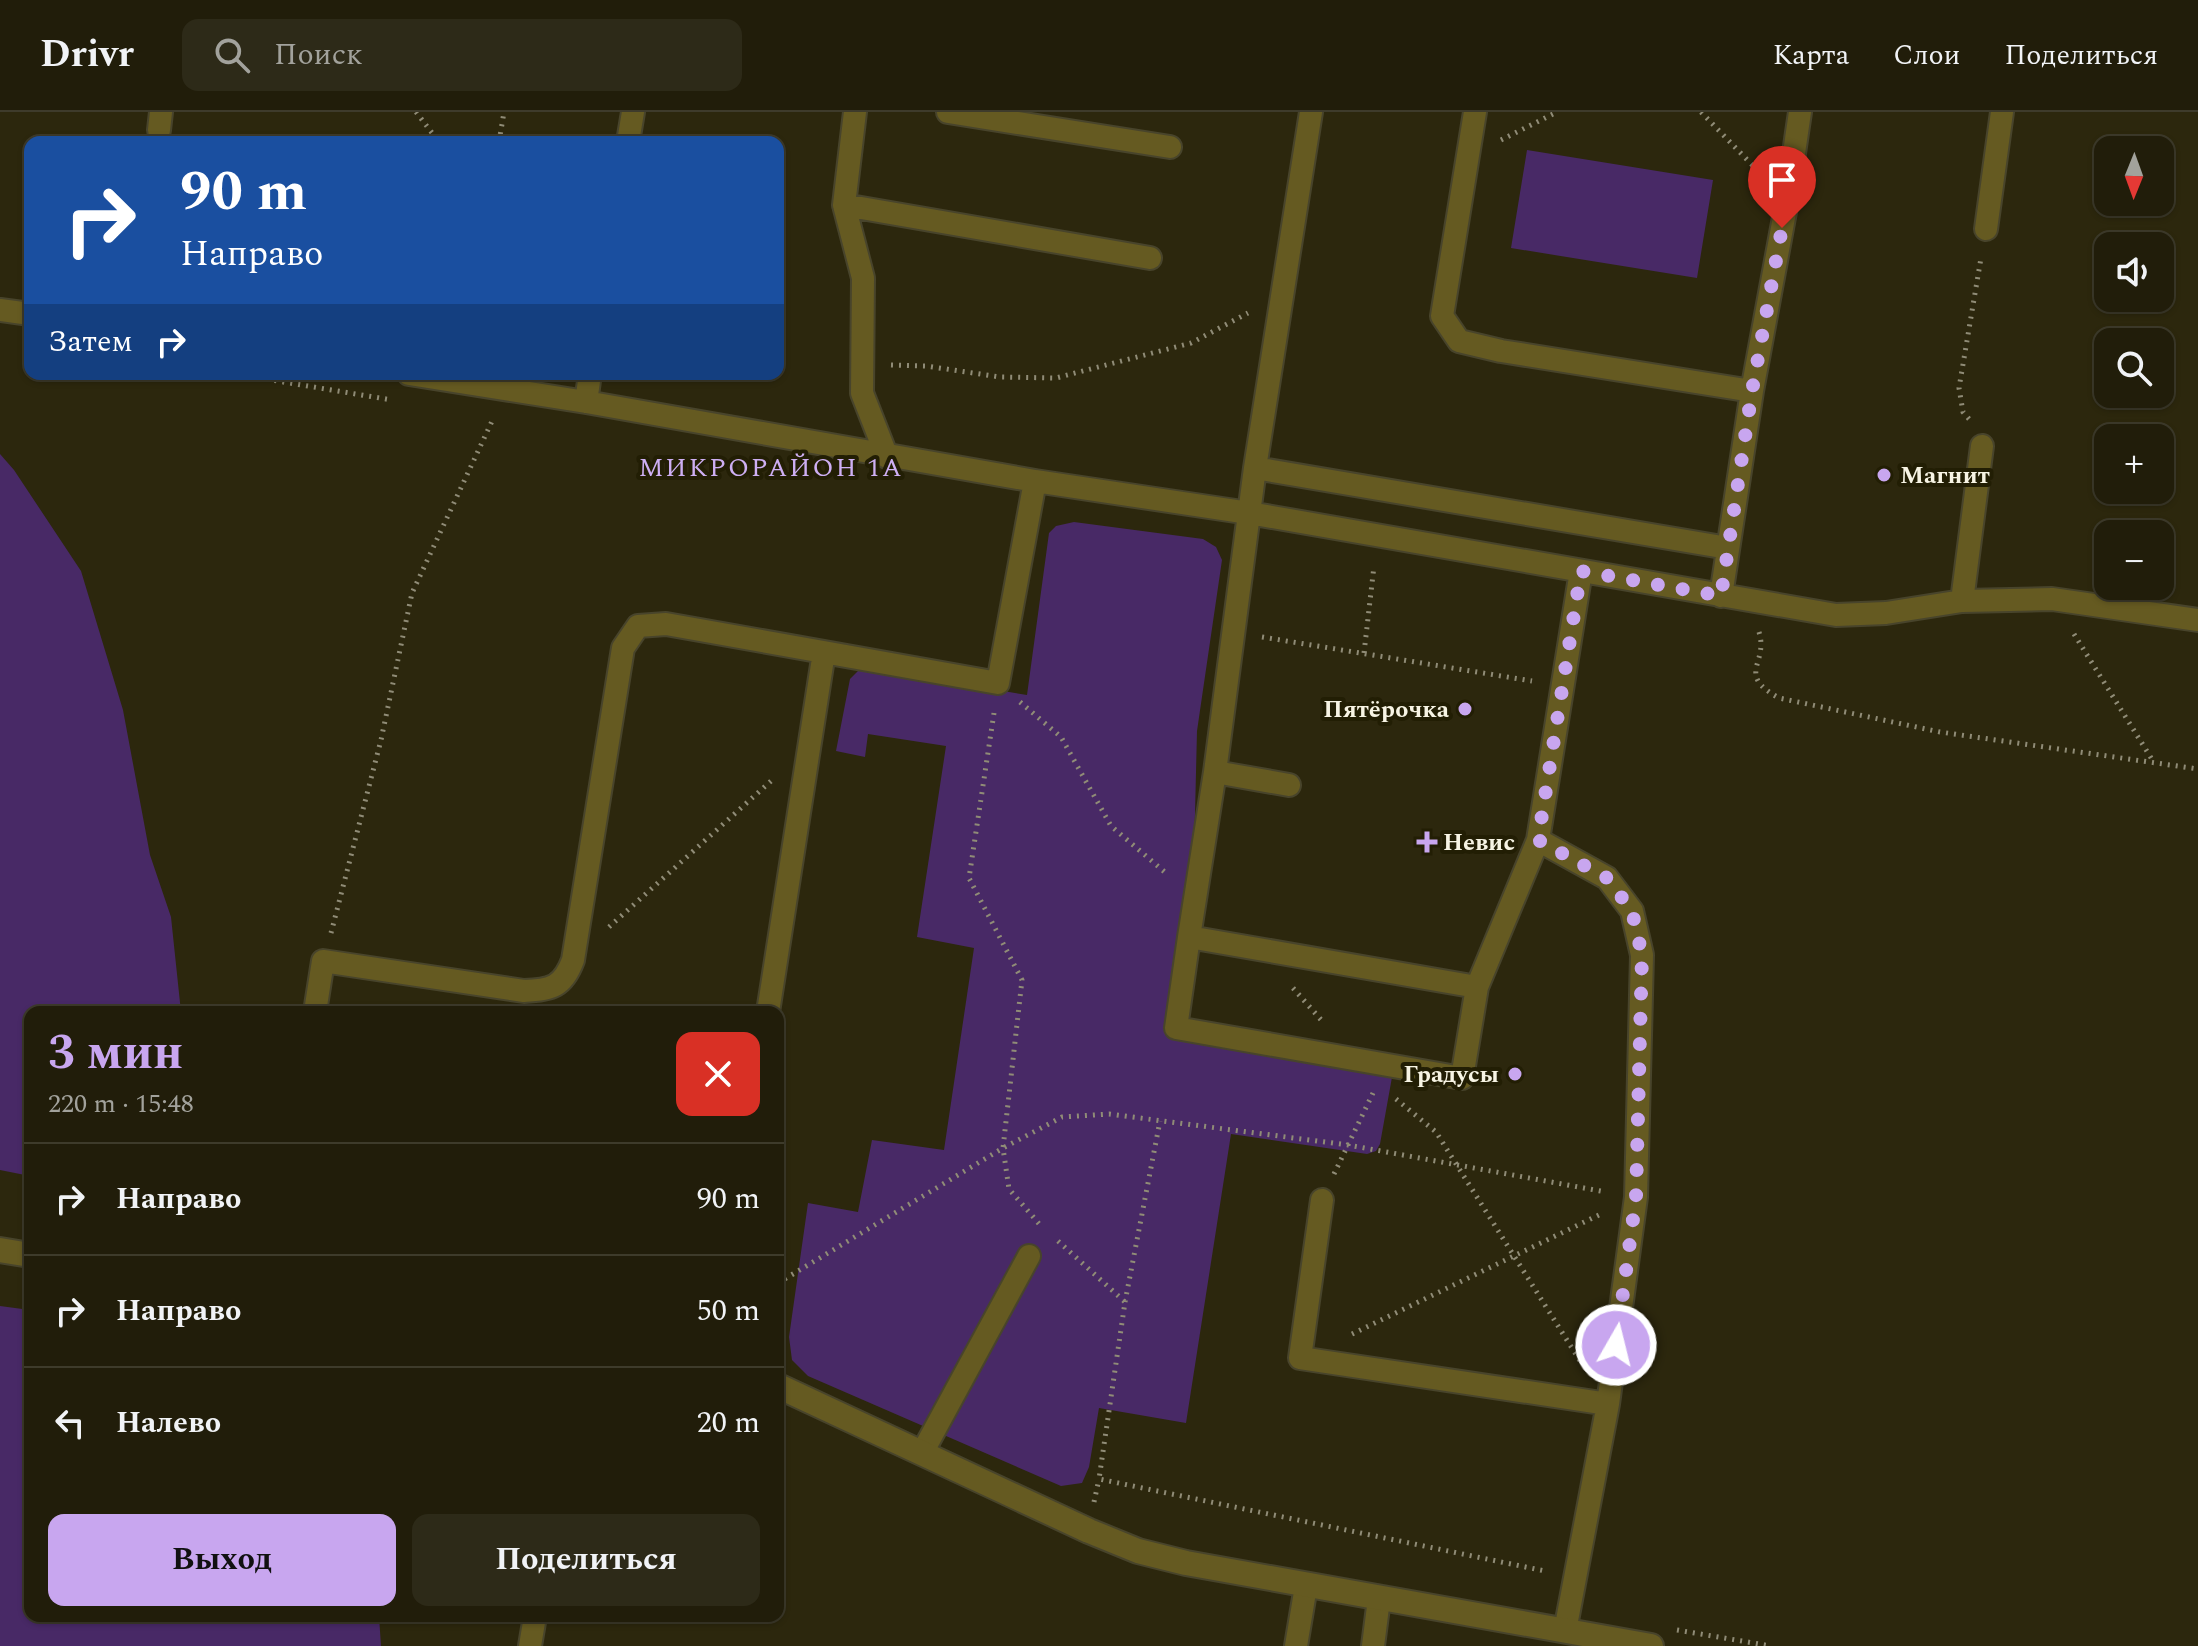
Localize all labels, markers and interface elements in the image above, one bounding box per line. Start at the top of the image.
search box [182,19,742,91]
text: Drivr [40,26,134,84]
text: Поиск [274,32,363,78]
icon: search [210,33,254,77]
text: Карта [1773,34,1849,77]
text: Слои [1893,34,1960,77]
text: Поделиться [2004,34,2158,77]
north arrow [2094,136,2174,216]
map controls [2094,136,2174,600]
pin [1748,146,1816,228]
text: 90 m [180,150,307,235]
icon: arrive [1760,158,1804,202]
icon: right [48,168,152,272]
text: Направо [180,227,323,282]
button: sound [2094,232,2174,312]
text: Затем [48,319,133,365]
icon: right [149,320,193,364]
button: search [2094,328,2174,408]
button: + [2094,424,2174,504]
district label: МИКРОРАЙОН 1А [638,448,904,488]
place label: Магнит [1900,458,1990,494]
marker: Магнит [1875,466,1893,484]
button: − [2094,520,2174,600]
place label: Пятёрочка [1323,692,1450,728]
marker: Пятёрочка [1456,700,1474,718]
place label: Невис [1443,825,1515,861]
marker: Невис [1418,833,1436,851]
text: 3 мин [48,1017,183,1090]
button: close [676,1032,760,1116]
place label: Градусы [1403,1057,1499,1093]
marker: Градусы [1506,1065,1524,1083]
text: 220 m · 15:48 [48,1084,194,1124]
text: Направо [116,1176,241,1222]
text: 90 m [697,1176,760,1222]
icon: right [48,1177,92,1221]
text: Направо [116,1288,241,1334]
text: 50 m [697,1288,760,1334]
icon: right [48,1289,92,1333]
position arrow [1574,1303,1658,1387]
text: Налево [116,1400,221,1446]
text: 20 m [697,1400,760,1446]
icon: left [48,1401,92,1445]
button: Выход [48,1514,396,1606]
button: Поделиться [412,1514,760,1606]

